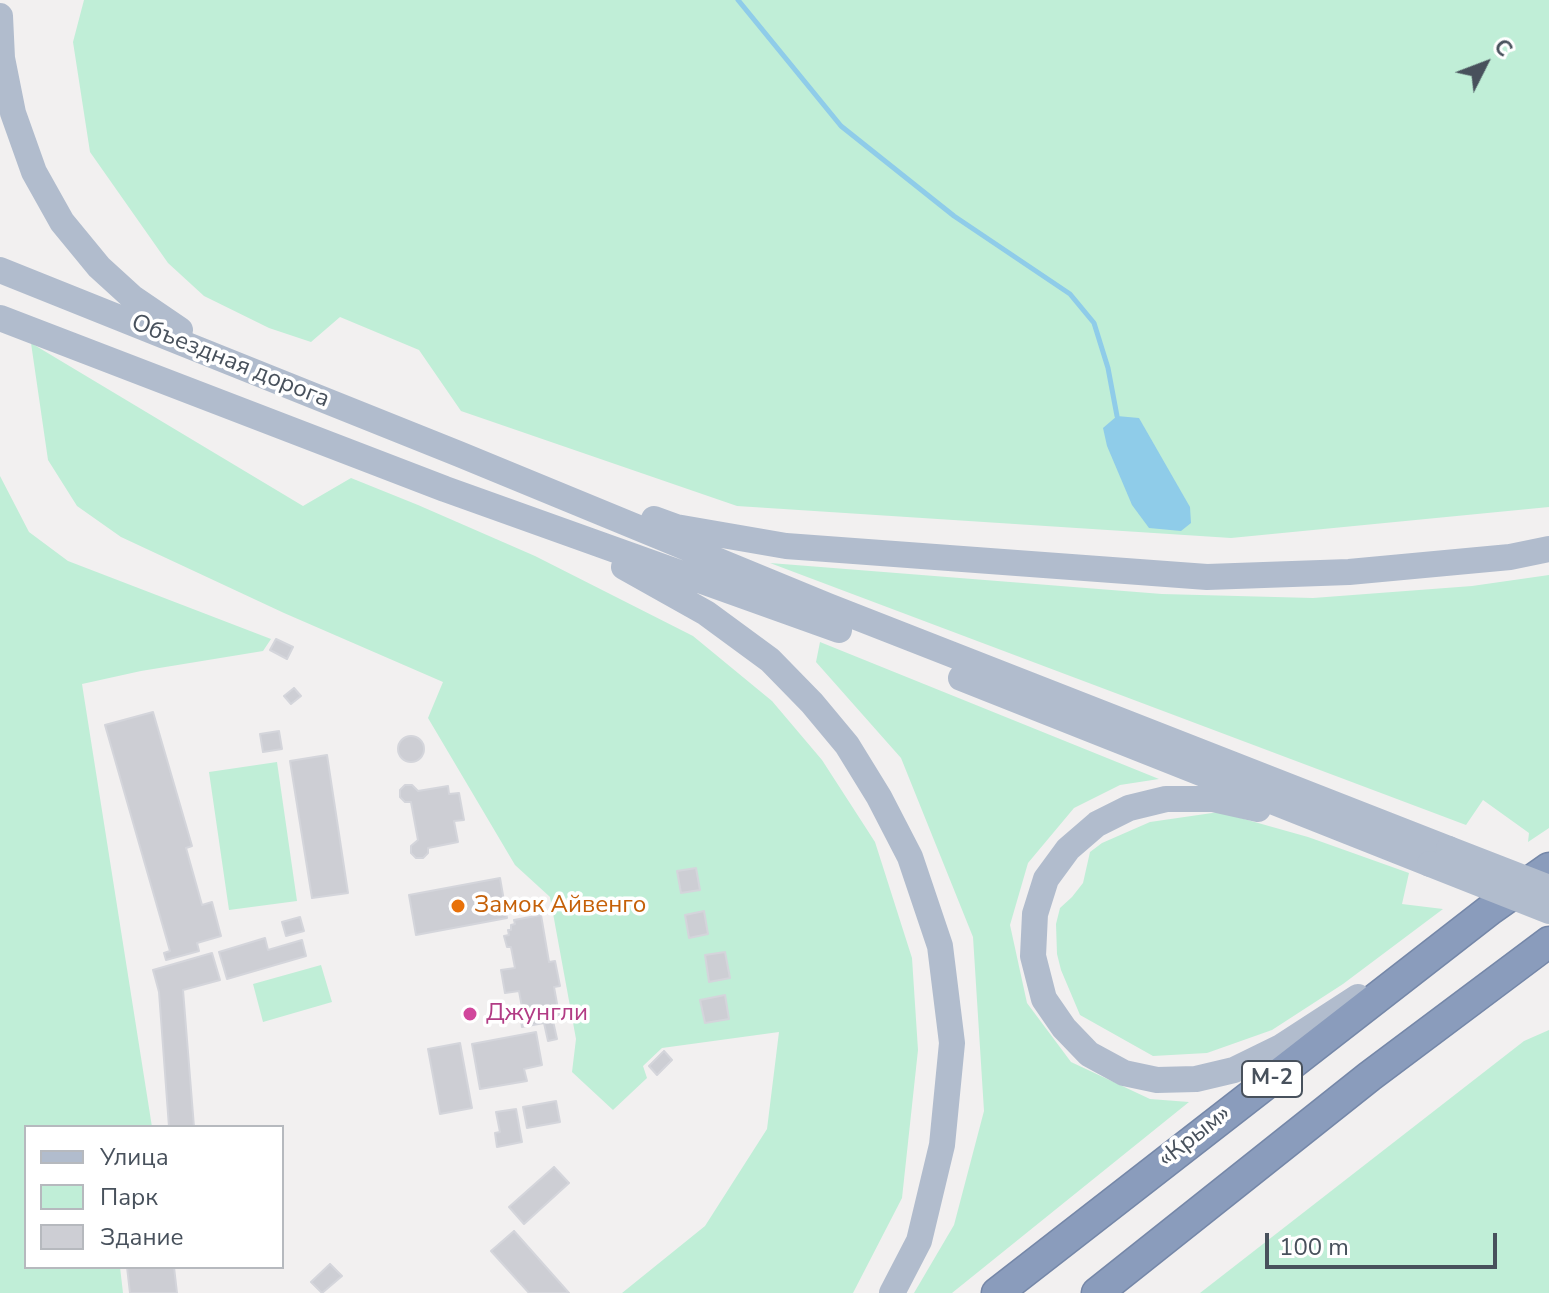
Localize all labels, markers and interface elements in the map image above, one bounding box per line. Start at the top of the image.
north arrow [1445,24,1525,104]
text: С [1487,32,1519,64]
street label: Объездная дорога [127,309,333,415]
place label: Замок Айвенго [474,892,646,920]
marker: Замок Айвенго [449,897,467,915]
place label: Джунгли [486,1000,588,1028]
marker: Джунгли [461,1005,479,1023]
road number: М-2 [1242,1061,1302,1097]
street label: «Крым» [1153,1100,1237,1174]
legend [24,1125,284,1269]
text: Улица [100,1141,169,1173]
text: Парк [100,1181,158,1213]
scale bar [1269,1217,1501,1267]
text: Здание [100,1221,184,1253]
text: 100 m [1279,1231,1349,1263]

